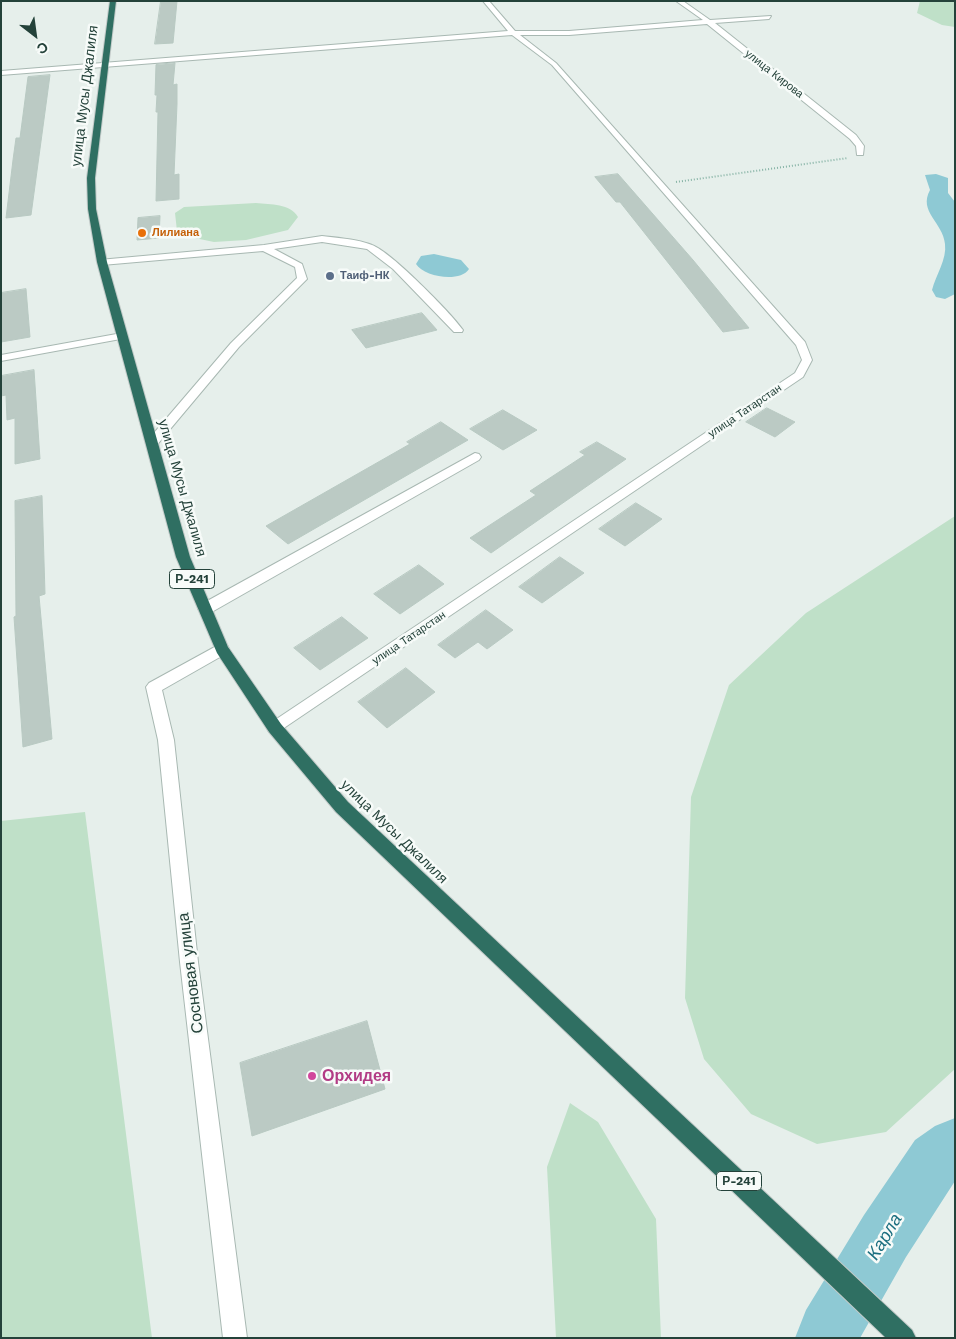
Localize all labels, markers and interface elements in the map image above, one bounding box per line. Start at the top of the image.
north arrow [10,10,60,60]
street label: улица Мусы Джалиля [68,24,102,168]
text: С [34,39,51,57]
street label: улица Кирова [742,47,806,101]
place label: Лилиана [152,226,199,240]
marker: Лилиана [136,227,148,239]
place label: Таиф-НК [340,269,389,283]
marker: Таиф-НК [324,270,336,282]
street label: улица Татарстан [706,382,784,440]
street label: улица Мусы Джалиля [154,417,210,559]
road number: Р-241 [170,570,214,588]
street label: улица Татарстан [370,609,448,667]
street label: улица Мусы Джалиля [337,777,451,887]
street label: Сосновая улица [174,912,208,1034]
place label: Орхидея [322,1066,391,1086]
marker: Орхидея [306,1070,318,1082]
road number: Р-241 [716,1172,762,1190]
water label: Карла [863,1210,907,1264]

